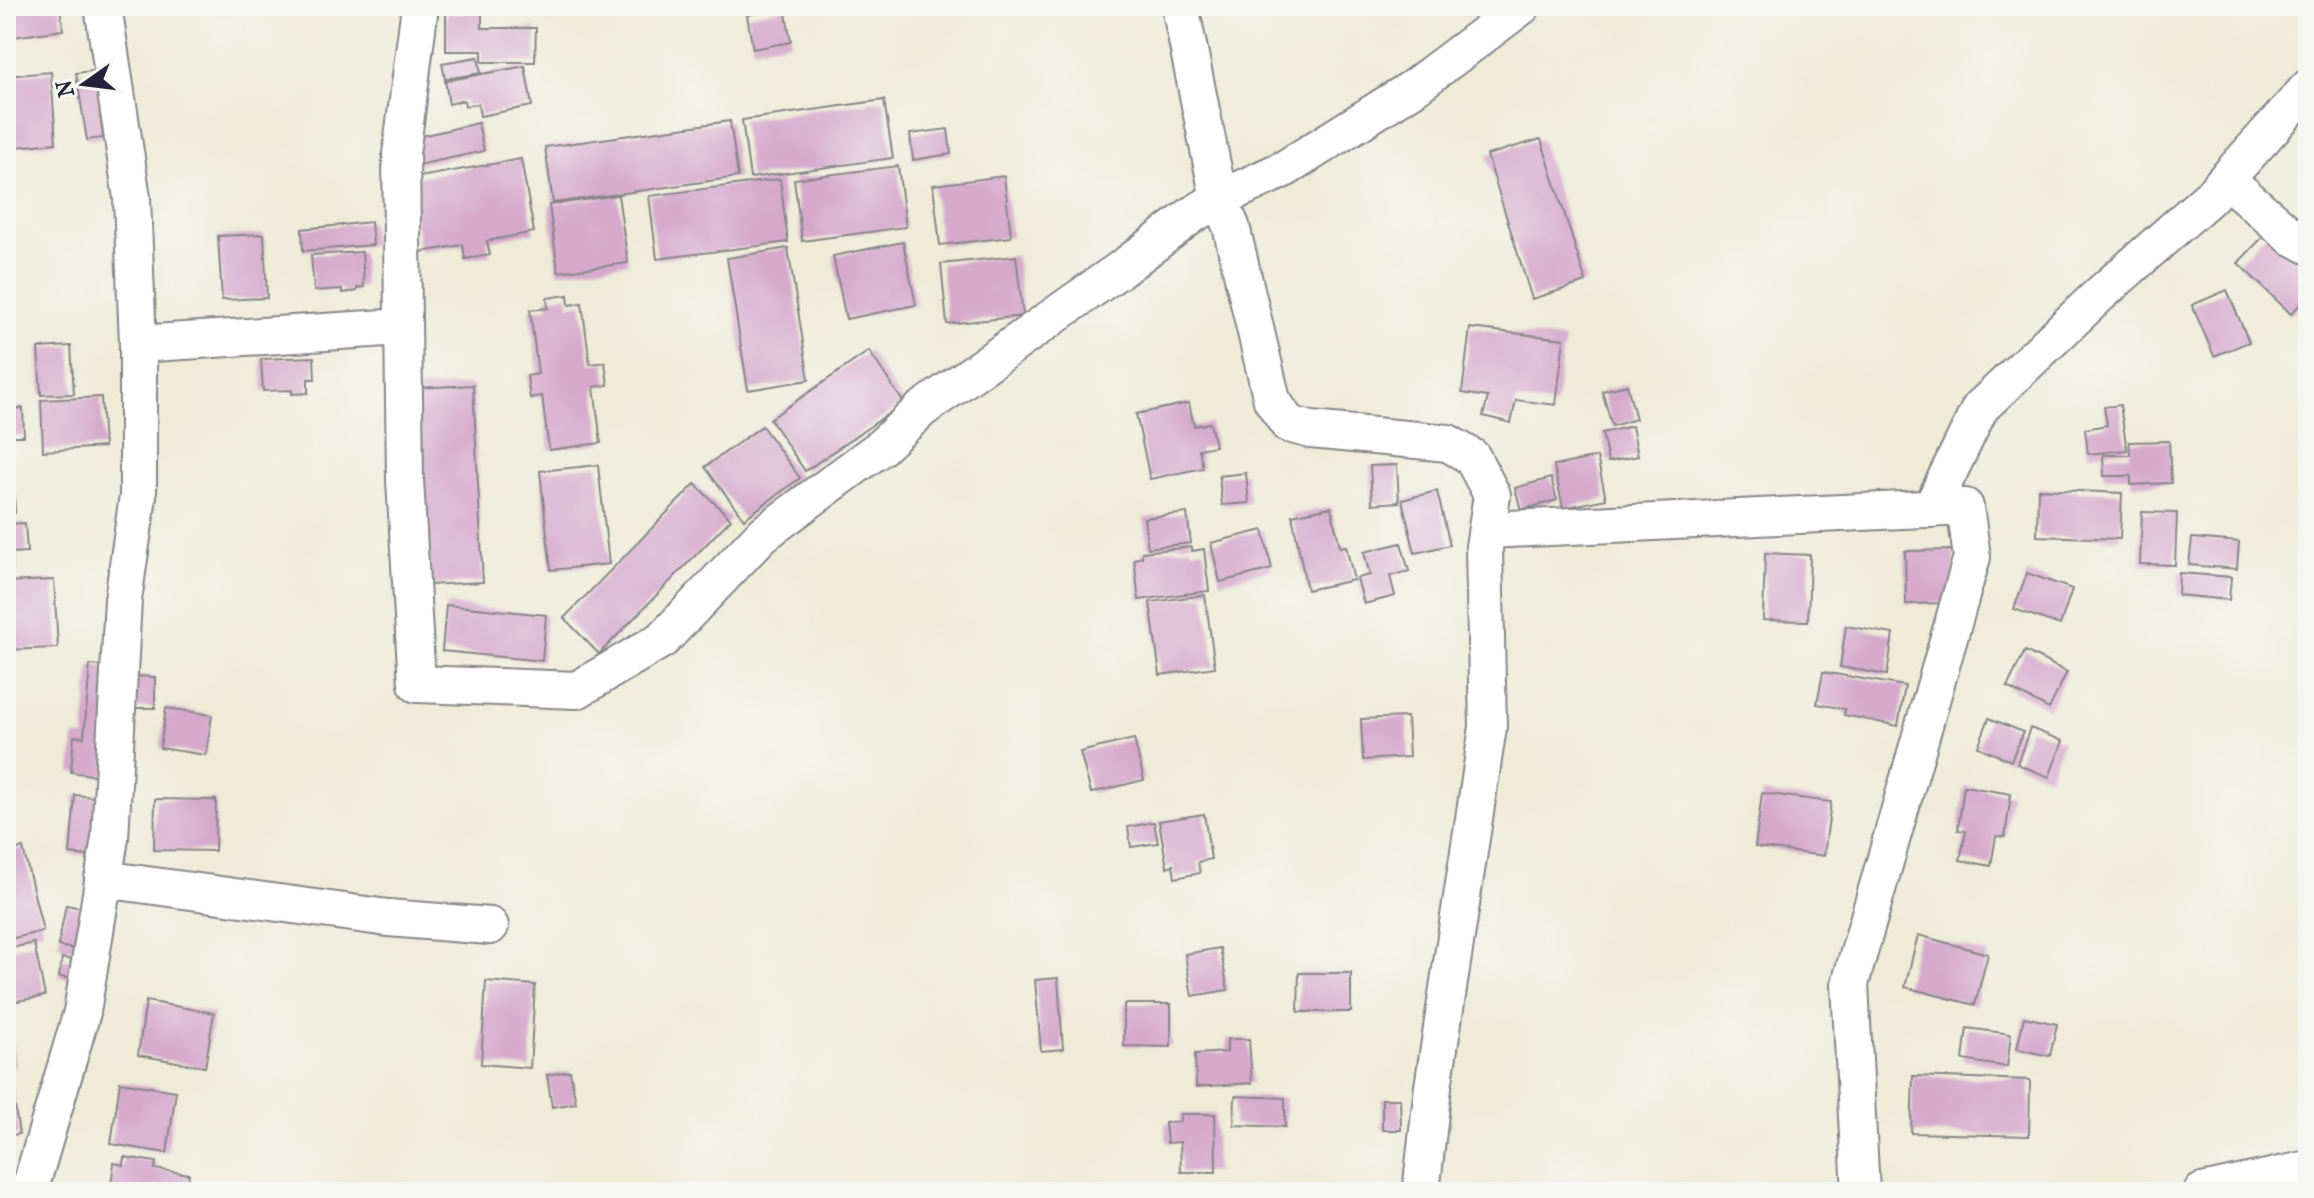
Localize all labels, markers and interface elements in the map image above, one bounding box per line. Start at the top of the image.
north arrow [44,44,124,124]
text: N [51,77,80,100]

